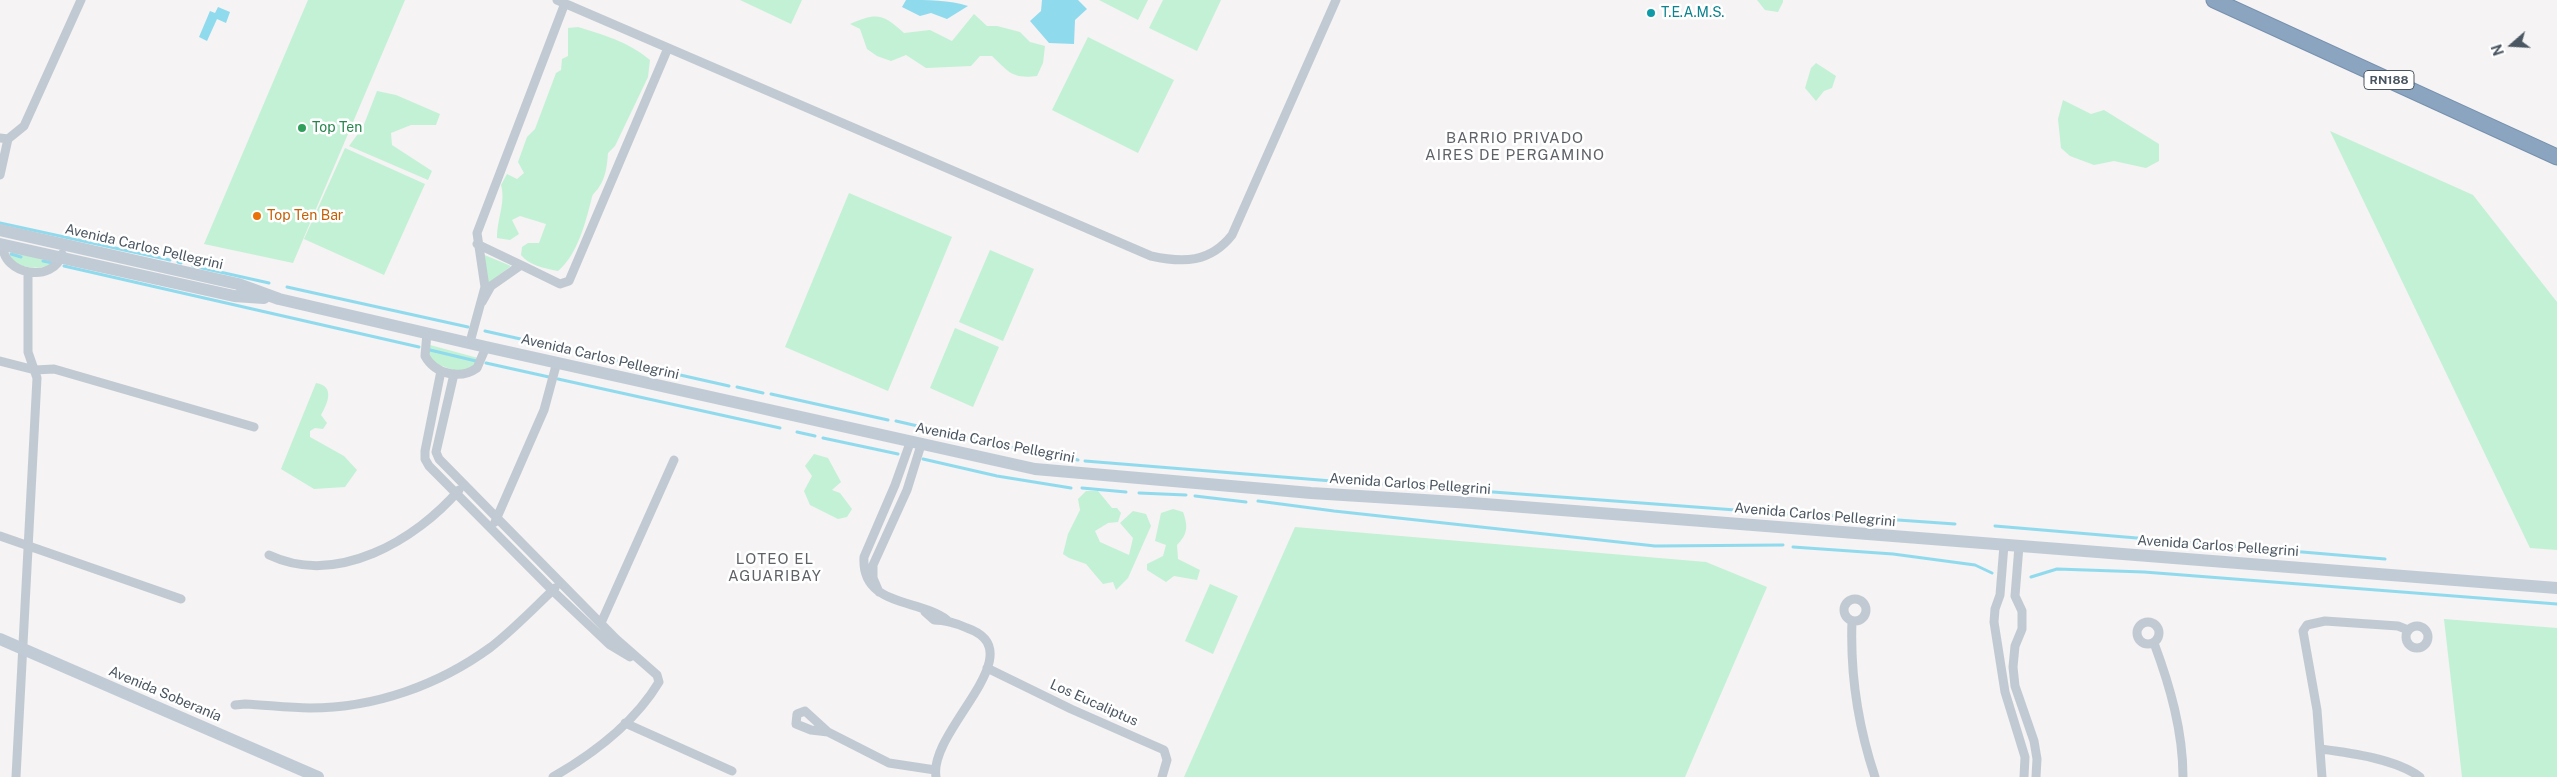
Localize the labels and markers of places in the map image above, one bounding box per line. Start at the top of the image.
place label: T.E.A.M.S. [1661,5,1724,21]
marker: T.E.A.M.S. [1645,7,1657,19]
place label: Top Ten [312,120,362,136]
marker: Top Ten [296,122,308,134]
place label: Top Ten Bar [267,208,343,224]
marker: Top Ten Bar [251,210,263,222]

